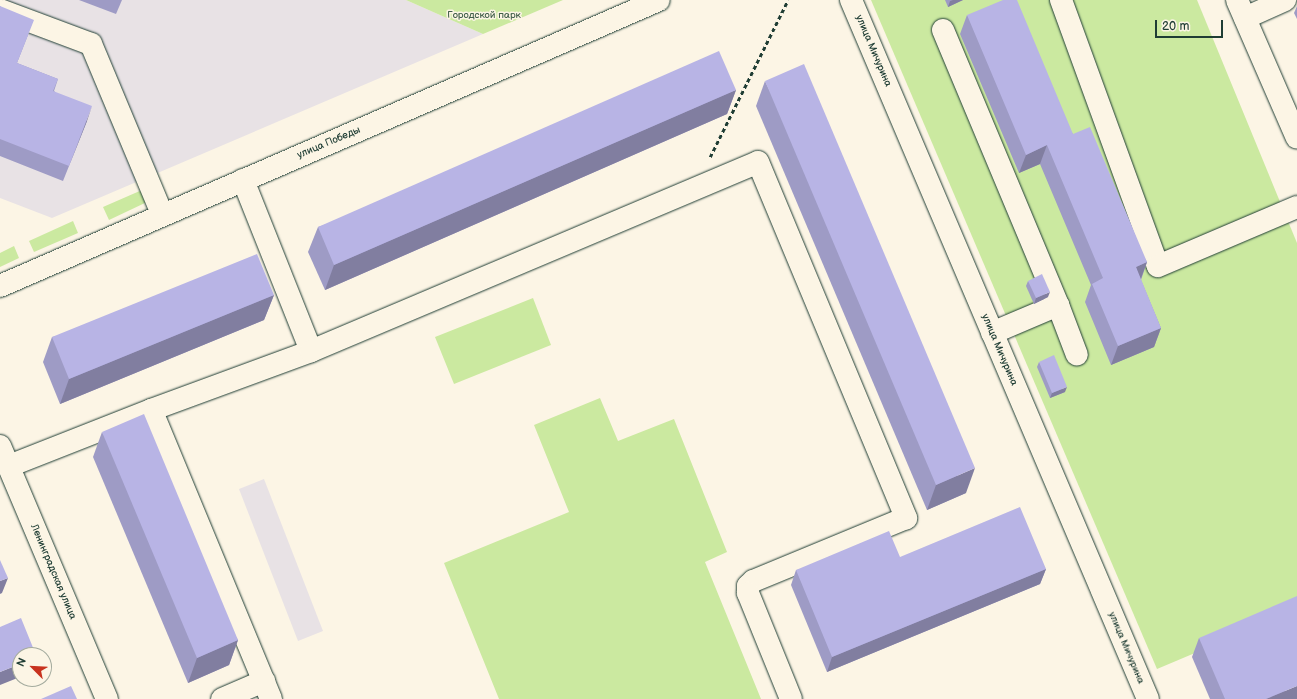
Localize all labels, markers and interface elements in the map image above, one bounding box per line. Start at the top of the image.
park label: Городской парк [447,10,521,22]
scale bar [1157,12,1225,38]
street label: улица Мичурина [852,13,894,89]
text: 20 m [1162,19,1189,34]
street label: улица Победы [296,124,362,162]
street label: улица Мичурина [978,312,1020,388]
street label: Ленинградская улица [27,523,79,621]
street label: улица Мичурина [1105,610,1147,686]
north arrow [12,647,52,687]
text: N [14,656,29,669]

